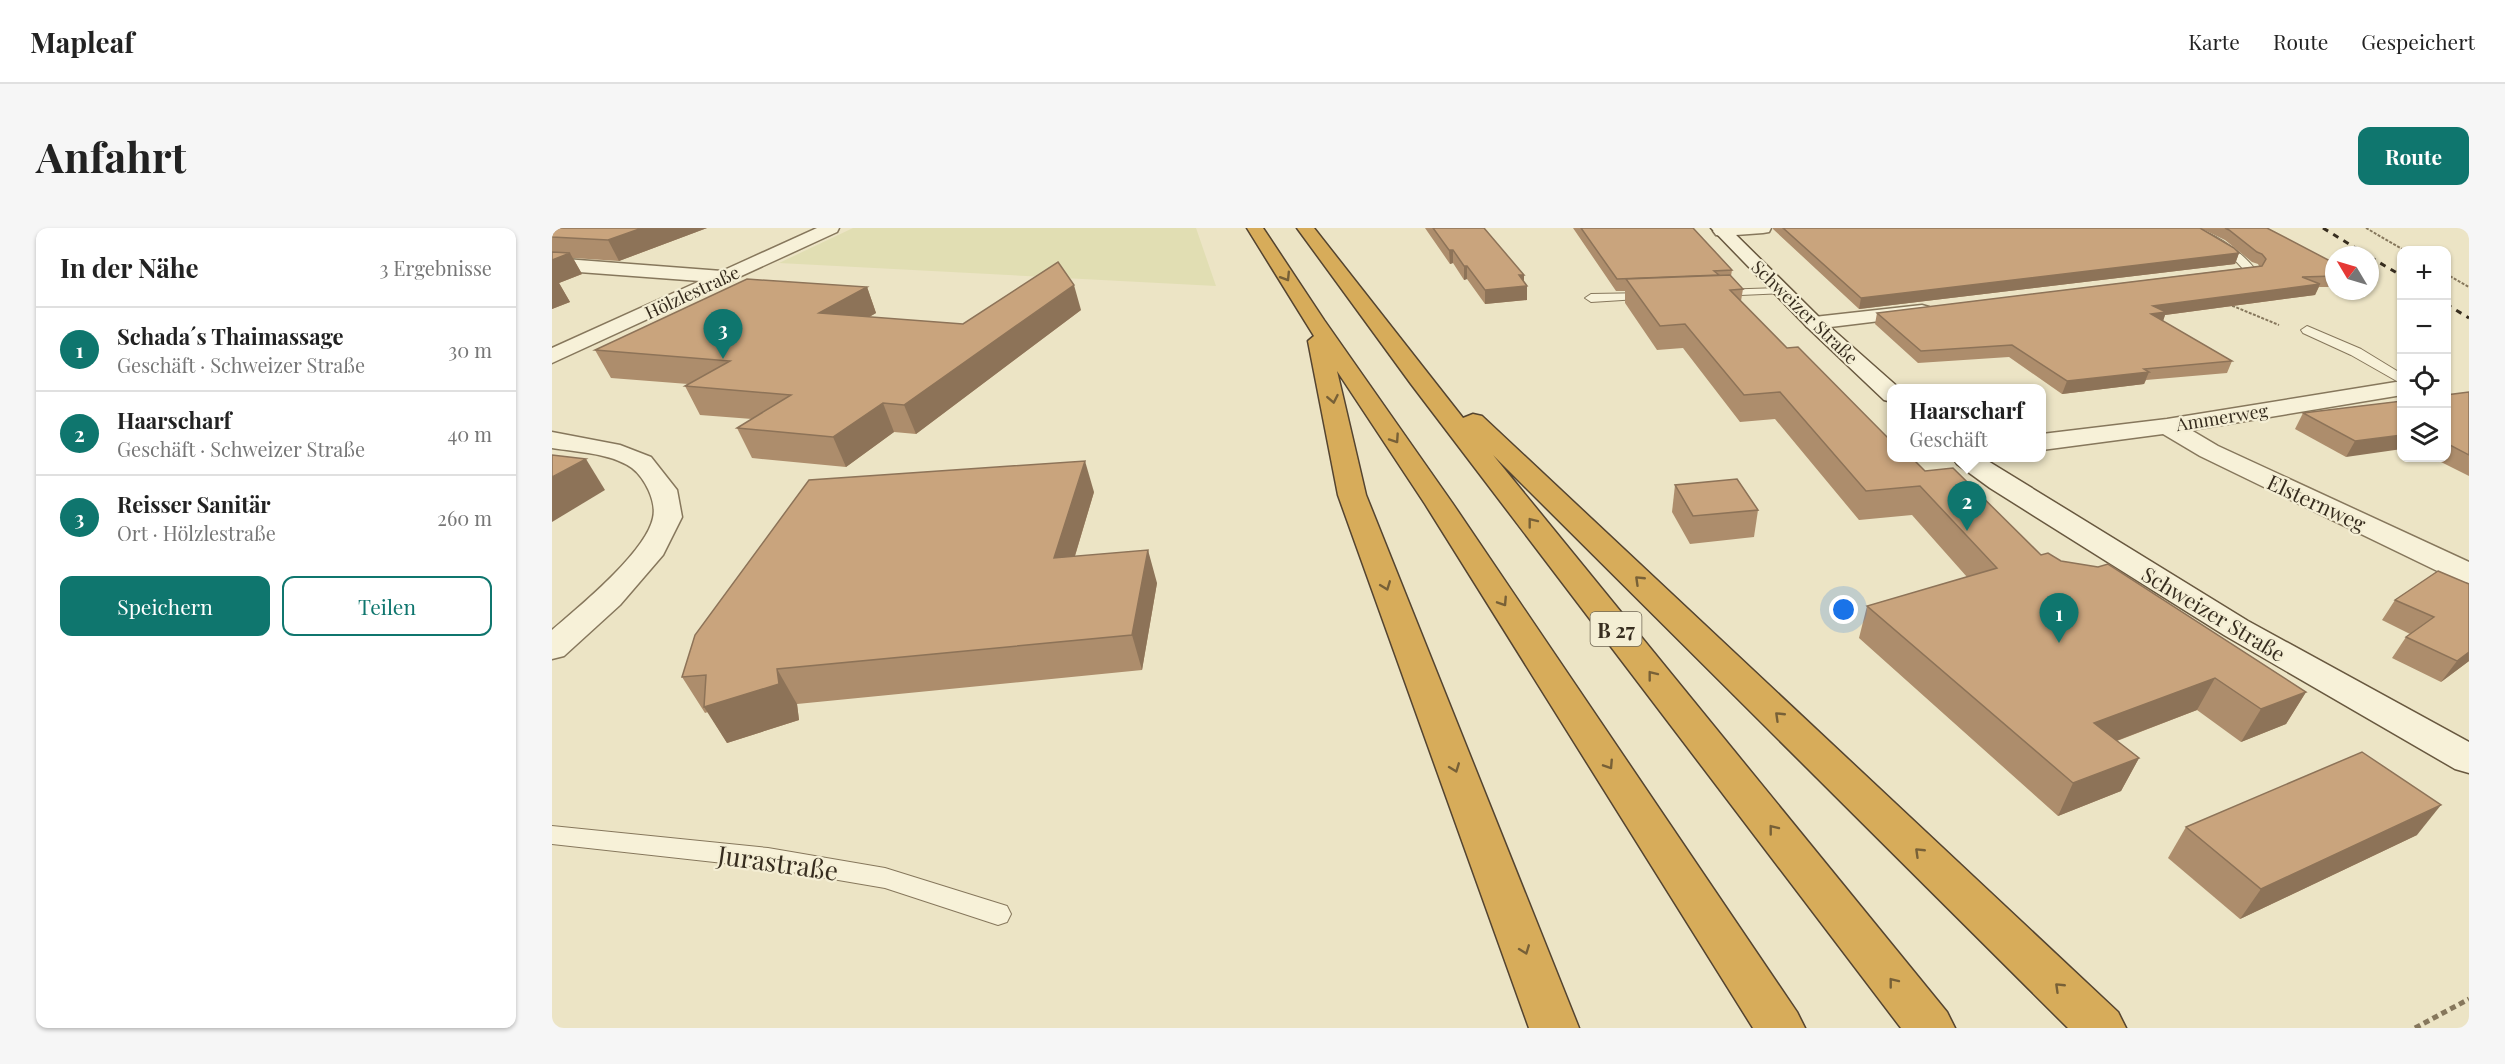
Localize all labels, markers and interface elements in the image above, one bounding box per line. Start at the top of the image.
text: Mapleaf [30,23,134,60]
text: Karte [2188,27,2240,55]
text: Route [2273,27,2328,55]
text: Gespeichert [2361,27,2475,55]
button: Route [2358,127,2469,185]
text: Anfahrt [36,128,186,184]
north arrow [2325,246,2379,300]
map controls [2397,246,2451,462]
button: + [2397,246,2451,300]
text: In der Nähe [60,250,199,285]
text: 3 Ergebnisse [379,254,492,281]
street label: Schweizer Straße [1747,255,1863,369]
street label: Hölzlestraße [641,260,743,324]
one-way arrow [1279,271,1290,282]
button: − [2397,300,2451,354]
pin: 3 [704,310,742,359]
text: Schada´s Thaimassage [117,321,344,351]
text: 1 [76,336,83,363]
text: 30 m [448,336,492,363]
text: Geschäft · Schweizer Straße [117,351,365,378]
button: locate [2397,354,2451,408]
popup [1887,384,2046,462]
one-way arrow [1325,393,1338,403]
text: Haarscharf [1909,395,2024,425]
street label: Ammerweg [2173,398,2270,436]
text: Haarscharf [117,405,231,435]
button: layers [2397,408,2451,462]
text: 2 [74,420,85,447]
text: 40 m [447,420,492,447]
text: Geschäft [1909,425,1988,452]
one-way arrow [1388,433,1399,444]
text: Geschäft · Schweizer Straße [117,435,365,462]
street label: Elsternweg [2263,467,2371,537]
pin: 2 [1948,482,1986,531]
text: Reisser Sanitär [117,489,271,519]
text: 3 [75,504,84,531]
text: 260 m [437,504,492,531]
one-way arrow [1528,518,1539,529]
text: Ort · Hölzlestraße [117,519,276,546]
street label: Schweizer Straße [2137,559,2291,667]
button: Speichern [60,576,270,636]
button: Teilen [282,576,492,636]
one-way arrow [1635,577,1646,588]
one-way arrow [1379,579,1391,590]
pin: 1 [2040,594,2078,643]
one-way arrow [1495,595,1506,606]
your location [1829,595,1858,624]
road number: B 27 [1590,612,1642,646]
one-way arrow [1649,671,1660,682]
one-way arrow [1776,712,1786,723]
one-way arrow [1602,758,1613,769]
one-way arrow [1448,762,1461,773]
one-way arrow [1769,824,1780,835]
street label: Jurastraße [714,836,841,888]
one-way arrow [1916,848,1927,859]
one-way arrow [1517,944,1530,955]
one-way arrow [1890,978,1901,989]
one-way arrow [2056,984,2067,995]

